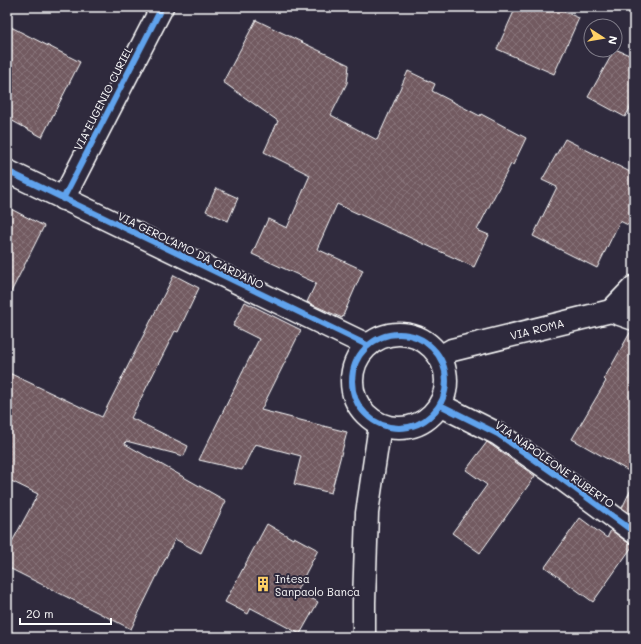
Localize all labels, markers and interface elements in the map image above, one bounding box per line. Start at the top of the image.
north arrow [583,18,623,58]
text: N [605,35,621,46]
street label: VIA EUGENIO CURIEL [70,43,136,153]
street label: VIA GEROLAMO DA CARDANO [115,208,267,292]
street label: VIA ROMA [508,315,566,343]
street label: VIA NAPOLEONE RUBERTO [492,417,618,511]
place label: Intesa Sanpaolo Banca [275,571,360,599]
building icon: Intesa Sanpaolo Banca [254,575,272,593]
scale bar [20,600,111,626]
text: 20 m [26,605,54,621]

